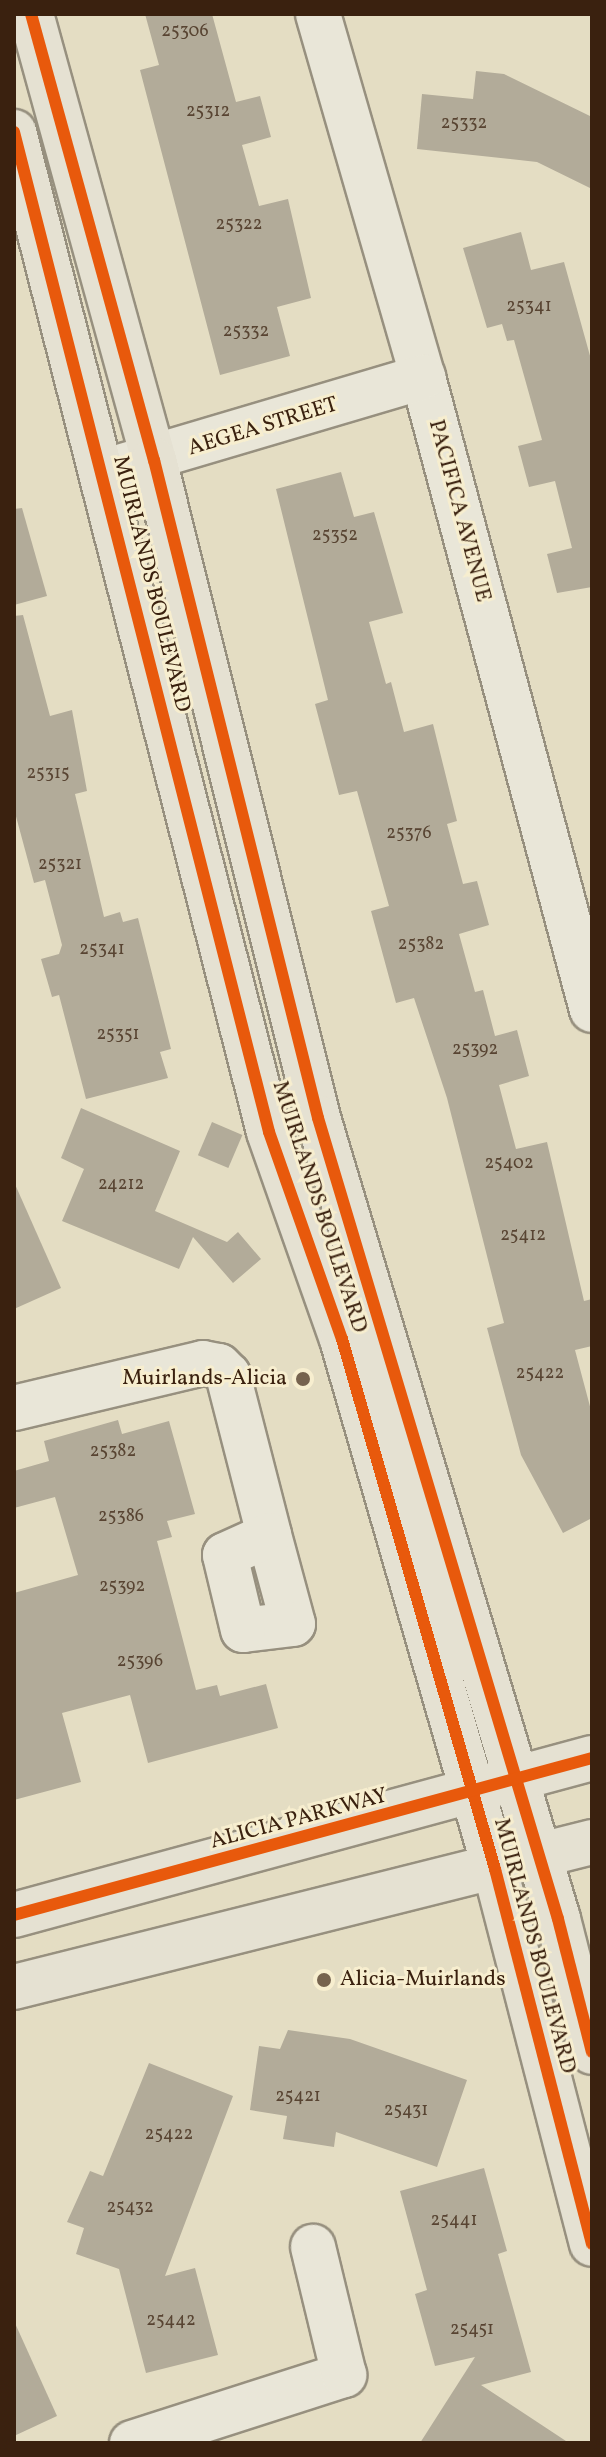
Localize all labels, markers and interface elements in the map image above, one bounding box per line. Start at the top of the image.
house number: 25306 [161,21,209,43]
house number: 25312 [186,101,230,123]
house number: 25332 [441,113,487,135]
house number: 25322 [216,214,262,236]
house number: 25341 [506,296,552,318]
house number: 25332 [223,321,269,343]
street label: AEGEA STREET [185,392,341,462]
street label: PACIFICA AVENUE [422,417,496,605]
street label: MUIRLANDS BOULEVARD [106,453,196,715]
house number: 25352 [312,525,358,547]
house number: 25315 [26,763,70,785]
house number: 25376 [386,823,432,845]
house number: 25321 [38,854,82,876]
house number: 25382 [398,934,444,956]
house number: 25341 [79,939,125,961]
house number: 25351 [96,1024,140,1046]
house number: 25392 [452,1039,498,1061]
street label: MUIRLANDS BOULEVARD [266,1078,372,1336]
house number: 25402 [484,1153,534,1175]
house number: 24212 [98,1174,144,1196]
house number: 25412 [500,1225,546,1247]
house number: 25422 [516,1363,564,1385]
place label: Muirlands-Alicia [122,1366,287,1392]
marker: Muirlands-Alicia [294,1370,312,1388]
house number: 25382 [90,1441,136,1463]
house number: 25386 [98,1506,144,1528]
house number: 25392 [99,1576,145,1598]
house number: 25396 [117,1651,163,1673]
street label: ALICIA PARKWAY [208,1783,390,1855]
street label: MUIRLANDS BOULEVARD [487,1815,581,2077]
place label: Alicia-Muirlands [340,1967,506,1993]
marker: Alicia-Muirlands [315,1971,333,1989]
house number: 25421 [275,2086,321,2108]
house number: 25431 [384,2100,428,2122]
house number: 25422 [145,2124,193,2146]
house number: 25432 [106,2197,154,2219]
house number: 25441 [431,2210,477,2232]
house number: 25442 [146,2310,196,2332]
house number: 25451 [450,2319,494,2341]

